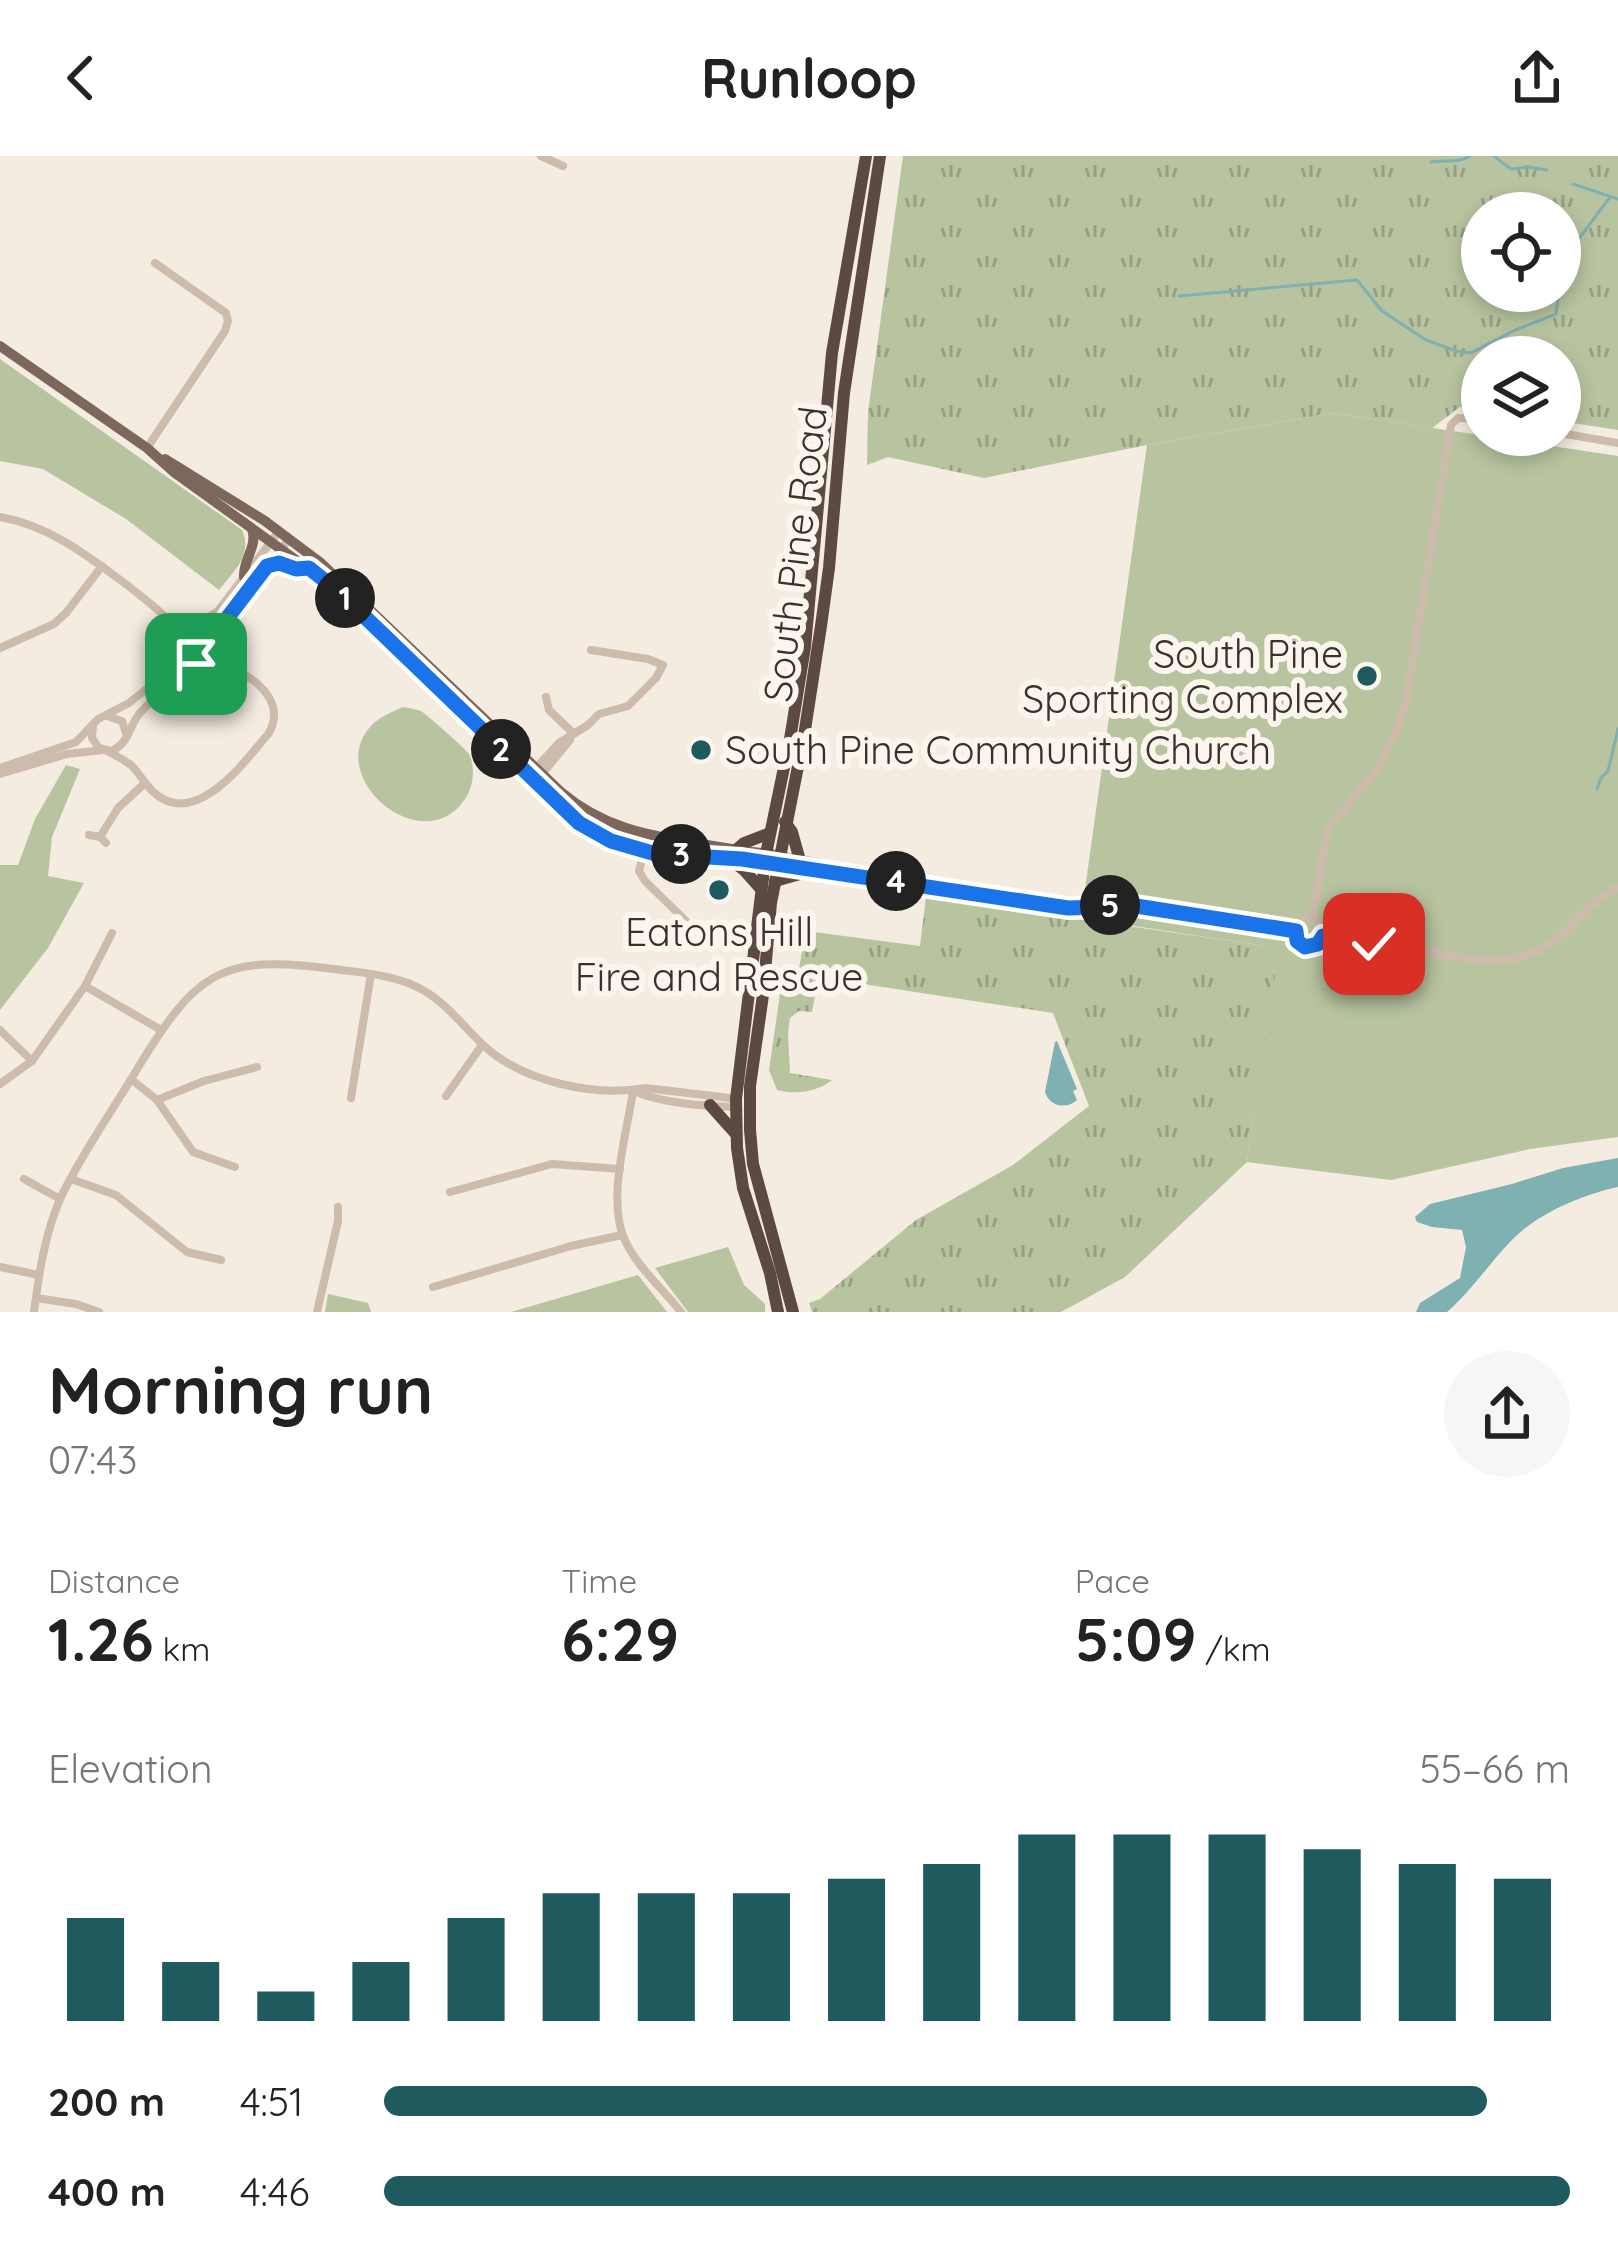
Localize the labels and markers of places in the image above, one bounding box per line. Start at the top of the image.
pin: 1 [315,568,375,628]
pin [145,613,247,715]
place label: South Pine Sporting Complex [1022,629,1343,723]
marker: South Pine Sporting Complex [1354,663,1380,689]
pin: 2 [471,719,531,779]
place label: South Pine Community Church [725,725,1271,774]
marker: South Pine Community Church [688,737,714,763]
pin: 3 [651,824,711,884]
pin: 4 [866,851,926,911]
pin: 5 [1080,875,1140,935]
marker: Eatons Hill Fire and Rescue [706,877,732,903]
pin [1323,893,1425,995]
place label: Eatons Hill Fire and Rescue [575,907,863,1001]

